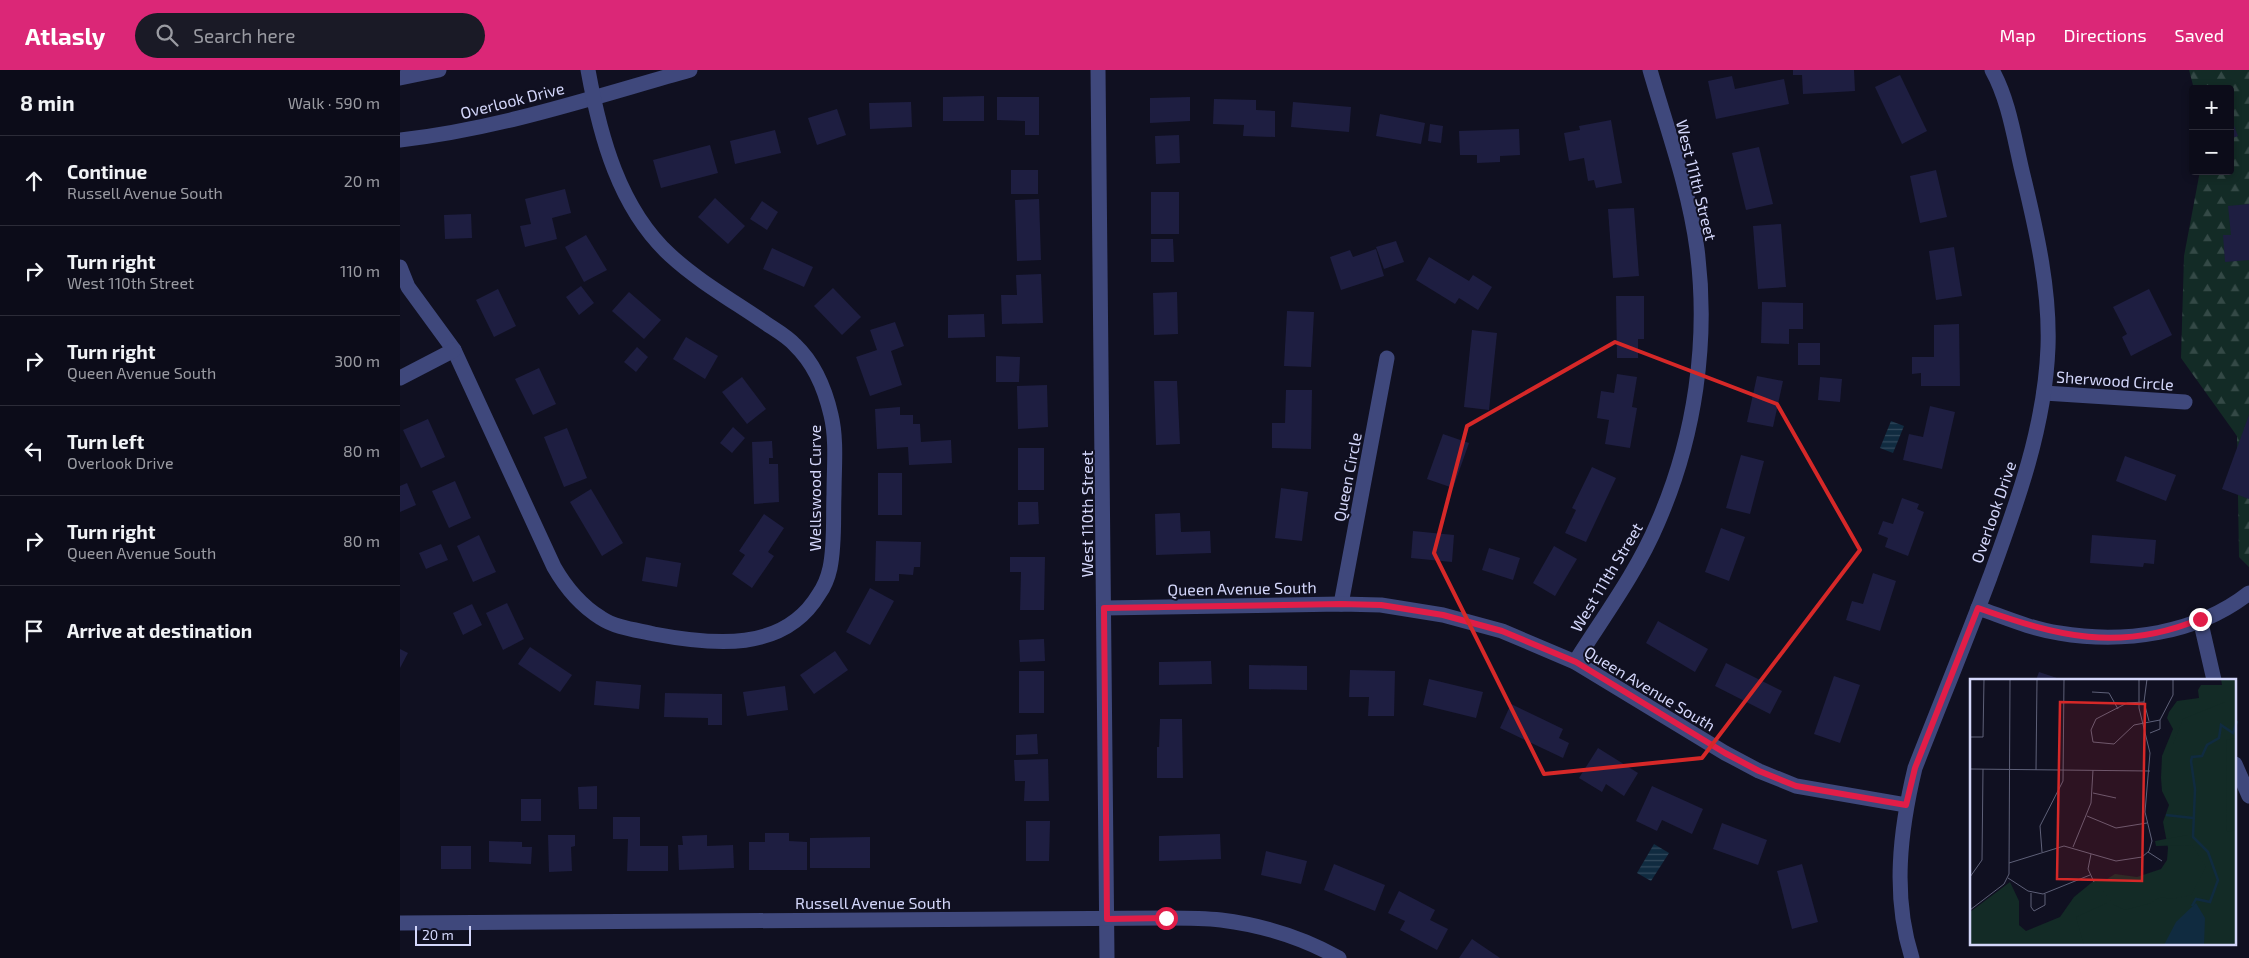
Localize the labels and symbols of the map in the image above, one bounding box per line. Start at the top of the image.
street label: Overlook Drive [458,78,566,122]
street label: West 111th Street [1673,118,1721,242]
street label: Sherwood Circle [2056,366,2174,394]
street label: Wellswood Curve [805,425,824,551]
street label: Queen Circle [1329,431,1366,523]
street label: West 110th Street [1077,450,1096,578]
street label: Overlook Drive [1967,459,2019,565]
street label: West 111th Street [1566,519,1646,635]
street label: Queen Avenue South [1167,577,1317,600]
route end [2189,608,2212,631]
street label: Queen Avenue South [1581,641,1719,735]
inset map [1970,679,2236,946]
street label: Russell Avenue South [795,893,951,912]
route start [1155,907,1178,930]
scale bar [415,923,471,946]

